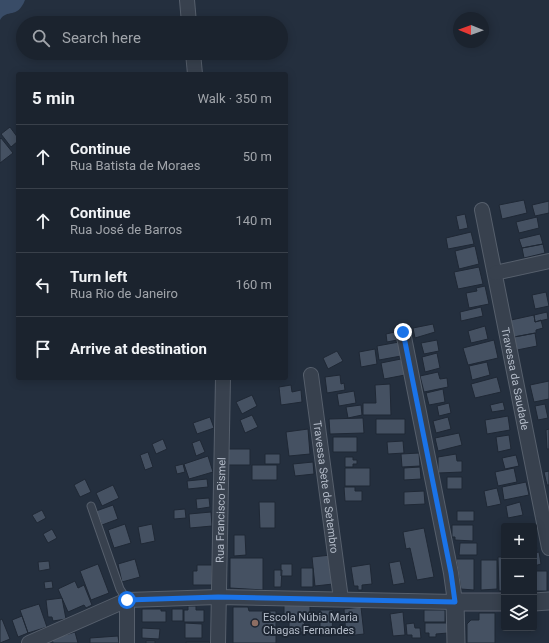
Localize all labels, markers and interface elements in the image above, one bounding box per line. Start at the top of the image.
north arrow [453,12,489,48]
search box [16,16,288,60]
icon: search [30,27,52,49]
text: Search here [62,29,141,47]
text: 5 min [32,88,75,108]
text: Walk · 350 m [197,91,272,106]
text: Continue [70,140,131,158]
icon: ahead [32,146,54,168]
text: 50 m [243,149,272,164]
text: Rua Batista de Moraes [70,158,200,173]
text: Continue [70,204,131,222]
icon: ahead [32,210,54,232]
text: 140 m [235,213,272,228]
text: Rua José de Barros [70,222,182,237]
text: Turn left [70,268,127,286]
icon: left [32,274,54,296]
text: 160 m [235,277,272,292]
text: Rua Rio de Janeiro [70,286,178,301]
route end [394,323,412,341]
street label: Travessa da Saudade [498,326,532,432]
icon: arrive [32,338,54,360]
text: Arrive at destination [70,340,207,358]
street label: Travessa Sete de Setembro [310,420,341,554]
street label: Rua Francisco Pismel [214,457,229,563]
map controls [501,523,537,631]
button: + [501,523,537,559]
button: − [501,559,537,595]
route start [118,591,136,609]
button: layers [501,595,537,631]
place label: Escola Núbia Maria Chagas Fernandes [263,611,358,637]
marker: Escola Núbia Maria Chagas Fernandes [250,618,260,628]

